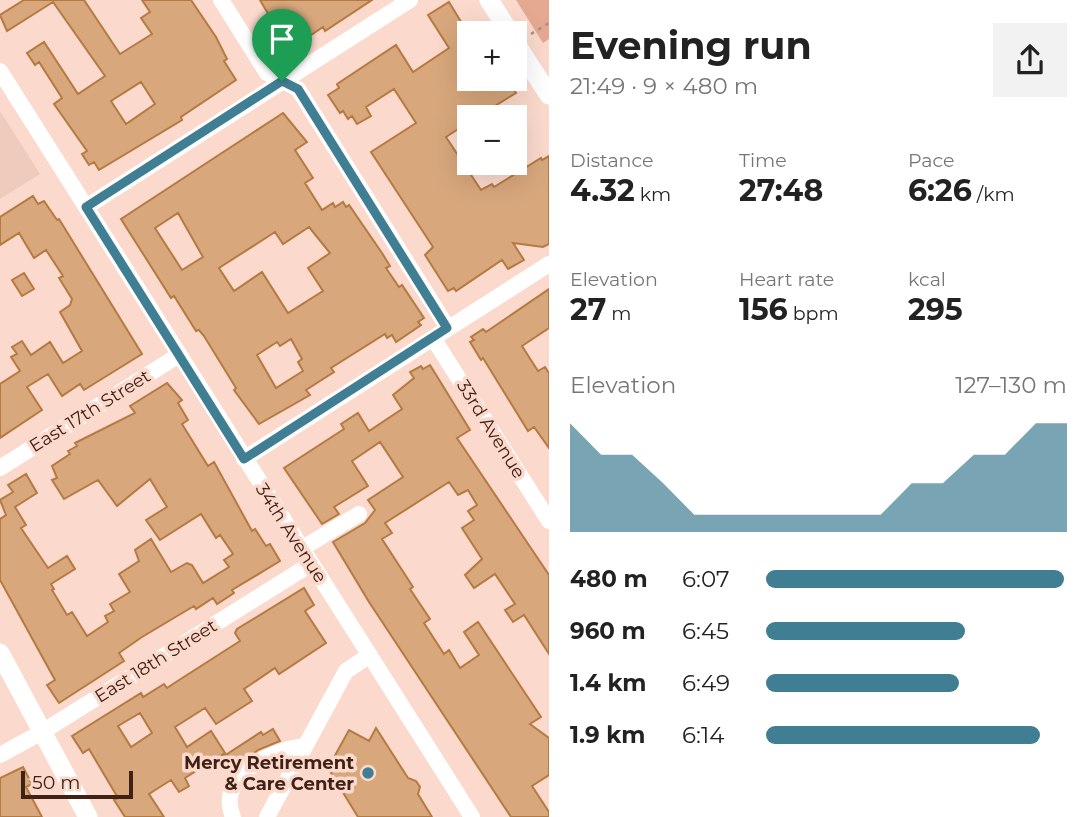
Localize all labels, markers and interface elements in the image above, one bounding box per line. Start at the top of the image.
pin [252,9,312,81]
icon: arrive [263,20,301,58]
map controls [457,21,527,175]
button: + [457,21,527,91]
text: Evening run [570,22,812,69]
button: share [993,23,1067,97]
text: 21:49 · 9 × 480 m [570,72,758,100]
button: − [457,105,527,175]
text: Distance [570,149,653,172]
text: Time [739,149,787,172]
text: Pace [908,149,955,172]
text: 4.32 [570,172,635,209]
text: 27:48 [739,172,823,209]
text: 6:26 [908,172,972,209]
text: km [635,183,671,206]
text: /km [972,183,1015,206]
text: Elevation [570,268,658,291]
text: Heart rate [739,268,834,291]
text: kcal [908,268,946,291]
text: 27 [570,291,606,328]
text: 156 [739,291,788,328]
text: 295 [908,291,963,328]
text: m [606,302,631,325]
text: bpm [788,302,839,325]
street label: East 17th Street [25,365,155,457]
text: Elevation [570,371,676,399]
text: 127–130 m [955,371,1067,399]
street label: 33rd Avenue [452,376,530,482]
street label: 34th Avenue [251,479,331,587]
text: 480 m [570,565,648,593]
text: 6:07 [682,565,729,593]
street label: East 18th Street [91,615,221,707]
text: 960 m [570,617,646,645]
text: 6:45 [682,617,729,645]
text: 1.4 km [570,669,647,697]
text: 6:49 [682,669,730,697]
text: 1.9 km [570,721,645,749]
text: 6:14 [682,721,724,749]
place label: Mercy Retirement & Care Center [184,752,354,795]
marker: Mercy Retirement & Care Center [360,765,376,781]
scale bar [21,768,133,800]
text: 50 m [32,771,80,794]

